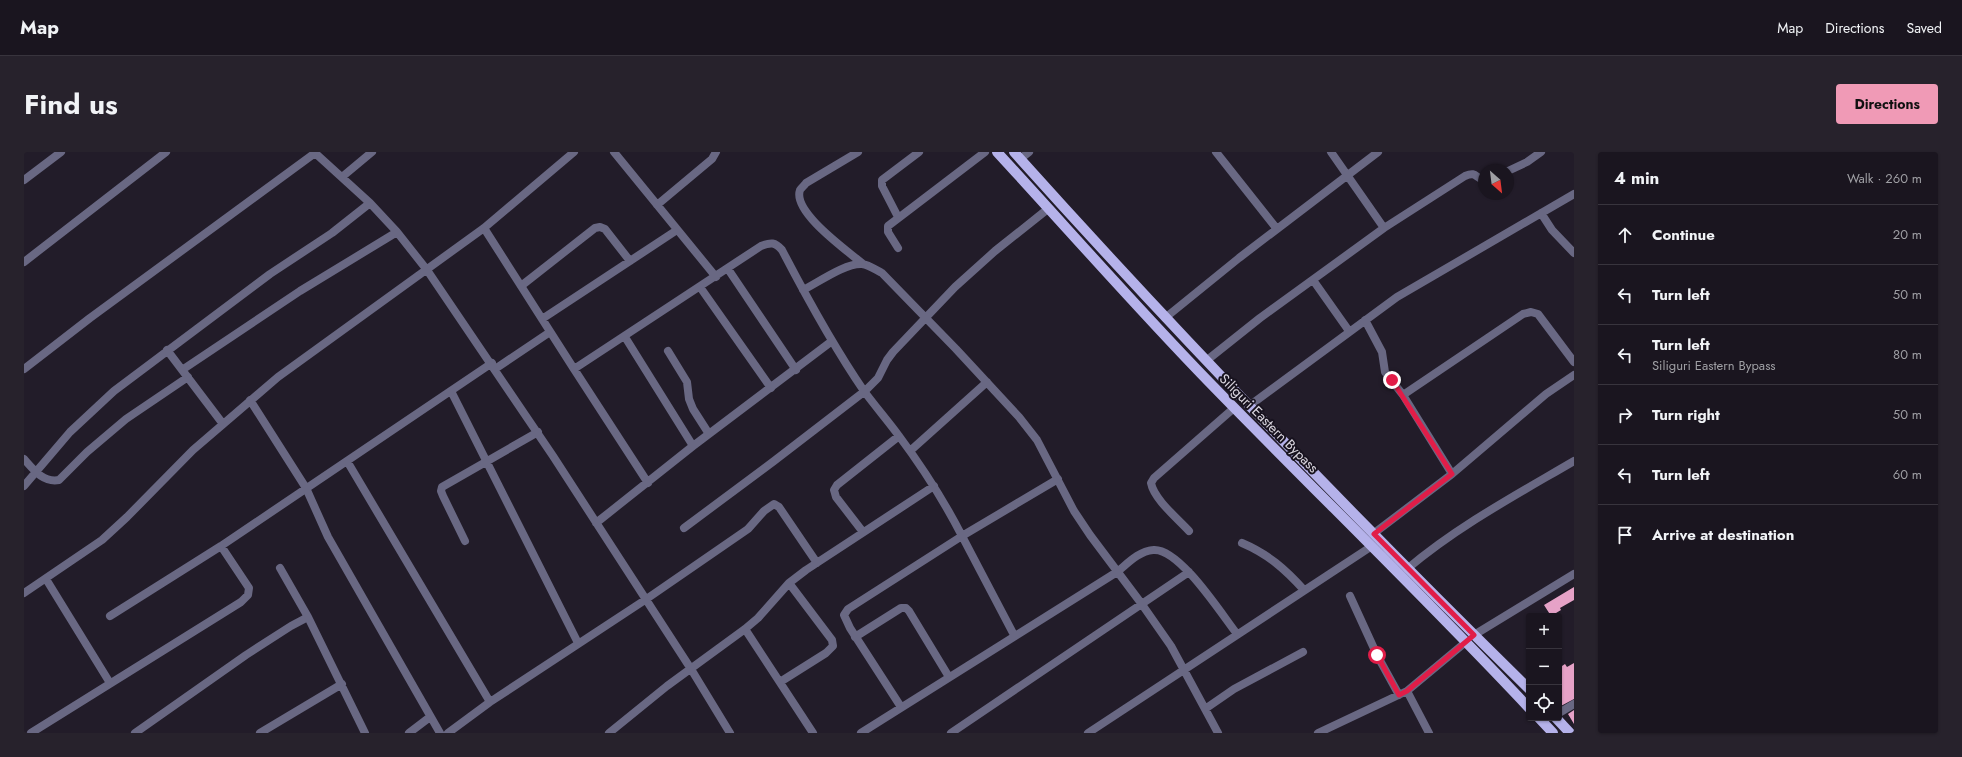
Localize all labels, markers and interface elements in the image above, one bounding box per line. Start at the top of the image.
text: Map [20,14,59,41]
text: Map [1777,18,1803,38]
text: Directions [1825,18,1885,38]
text: Saved [1907,18,1942,38]
text: Find us [24,84,118,125]
button: Directions [1836,84,1938,124]
north arrow [1478,164,1514,200]
text: 4 min [1614,166,1659,190]
text: Walk · 260 m [1847,169,1922,188]
icon: ahead [1614,224,1636,246]
text: Continue [1652,224,1715,246]
text: 20 m [1893,225,1922,244]
icon: left [1614,284,1636,306]
text: Turn left [1652,284,1710,306]
text: 50 m [1893,285,1922,304]
text: Turn left [1652,334,1710,356]
icon: left [1614,344,1636,366]
text: 80 m [1893,345,1922,364]
text: Siliguri Eastern Bypass [1652,356,1776,375]
street label: Siliguri Eastern Bypass [1215,369,1323,477]
route end [1383,371,1401,389]
icon: right [1614,404,1636,426]
text: Turn right [1652,404,1720,426]
text: 50 m [1893,405,1922,424]
icon: left [1614,464,1636,486]
text: Turn left [1652,464,1710,486]
text: 60 m [1893,465,1922,484]
icon: arrive [1614,524,1636,546]
text: Arrive at destination [1652,524,1794,546]
map controls [1526,613,1562,721]
button: + [1526,613,1562,649]
route start [1368,646,1386,664]
button: − [1526,649,1562,685]
button: locate [1526,685,1562,721]

